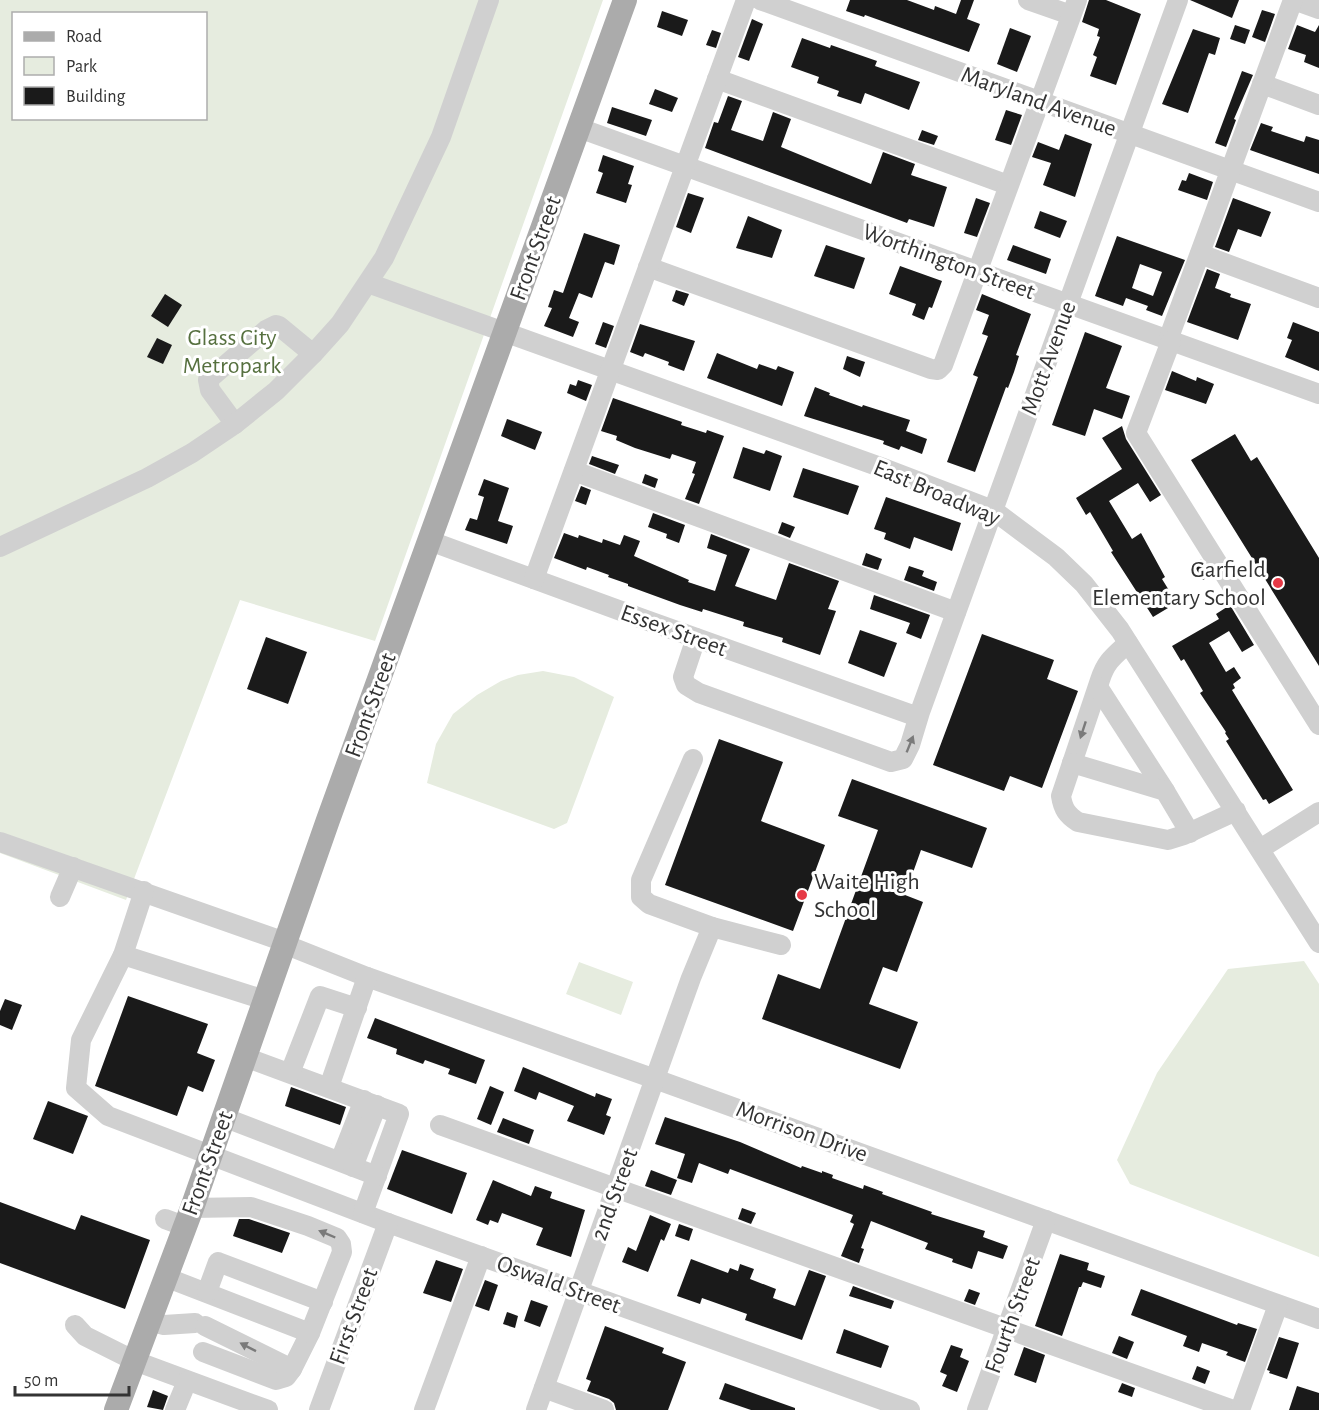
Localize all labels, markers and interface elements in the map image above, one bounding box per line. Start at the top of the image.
legend [12,12,207,120]
text: Road [66,28,102,46]
text: Park [66,58,98,76]
street label: Maryland Avenue [958,63,1120,141]
text: Building [66,88,126,106]
street label: Front Street [506,193,566,304]
street label: Worthington Street [859,220,1038,304]
street label: Mott Avenue [1017,298,1081,419]
park label: Glass City Metropark [183,326,281,378]
street label: East Broadway [870,455,1003,530]
place label: Garfield Elementary School [1092,558,1266,610]
marker: Garfield Elementary School [1271,576,1285,590]
street label: Essex Street [617,601,730,661]
street label: Front Street [341,650,401,761]
one-way arrow [1078,721,1088,739]
one-way arrow [905,735,915,753]
place label: Waite High School [814,870,920,922]
marker: Waite High School [795,888,809,902]
street label: Morrison Drive [733,1097,871,1167]
street label: Front Street [178,1108,238,1219]
street label: 2nd Street [587,1145,643,1244]
one-way arrow [317,1229,335,1239]
street label: Oswald Street [494,1251,624,1319]
street label: Fourth Street [981,1254,1045,1377]
street label: First Street [325,1264,383,1368]
one-way arrow [240,1342,257,1352]
scale bar [15,1359,129,1397]
text: 50 m [24,1372,58,1390]

